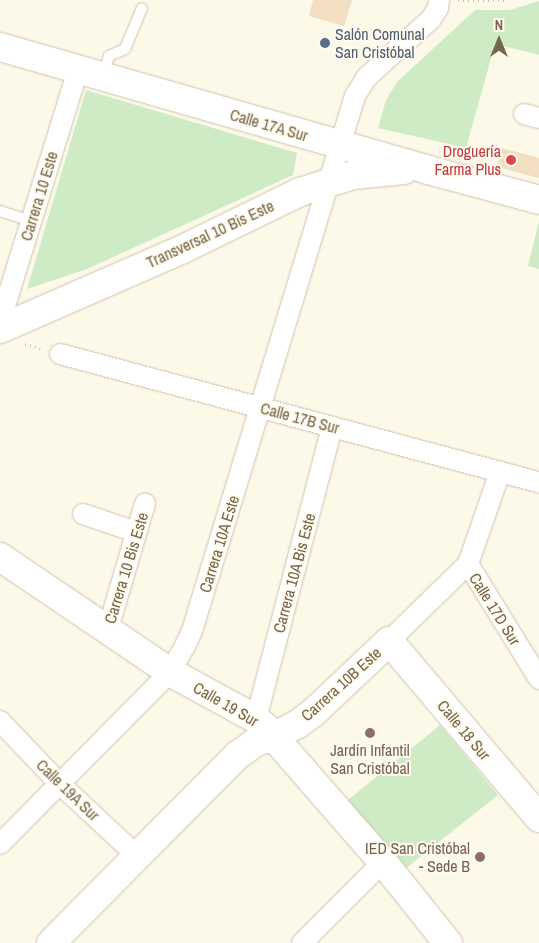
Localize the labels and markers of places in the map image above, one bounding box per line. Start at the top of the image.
place label: Salón Comunal San Cristóbal [335,24,425,62]
marker: Salón Comunal San Cristóbal [319,37,331,49]
place label: Droguería Farma Plus [435,141,501,179]
marker: Droguería Farma Plus [505,154,517,166]
marker: Jardín Infantil San Cristóbal [364,727,376,739]
place label: Jardín Infantil San Cristóbal [330,740,410,778]
place label: IED San Cristóbal - Sede B [365,838,470,876]
marker: IED San Cristóbal - Sede B [474,851,486,863]

